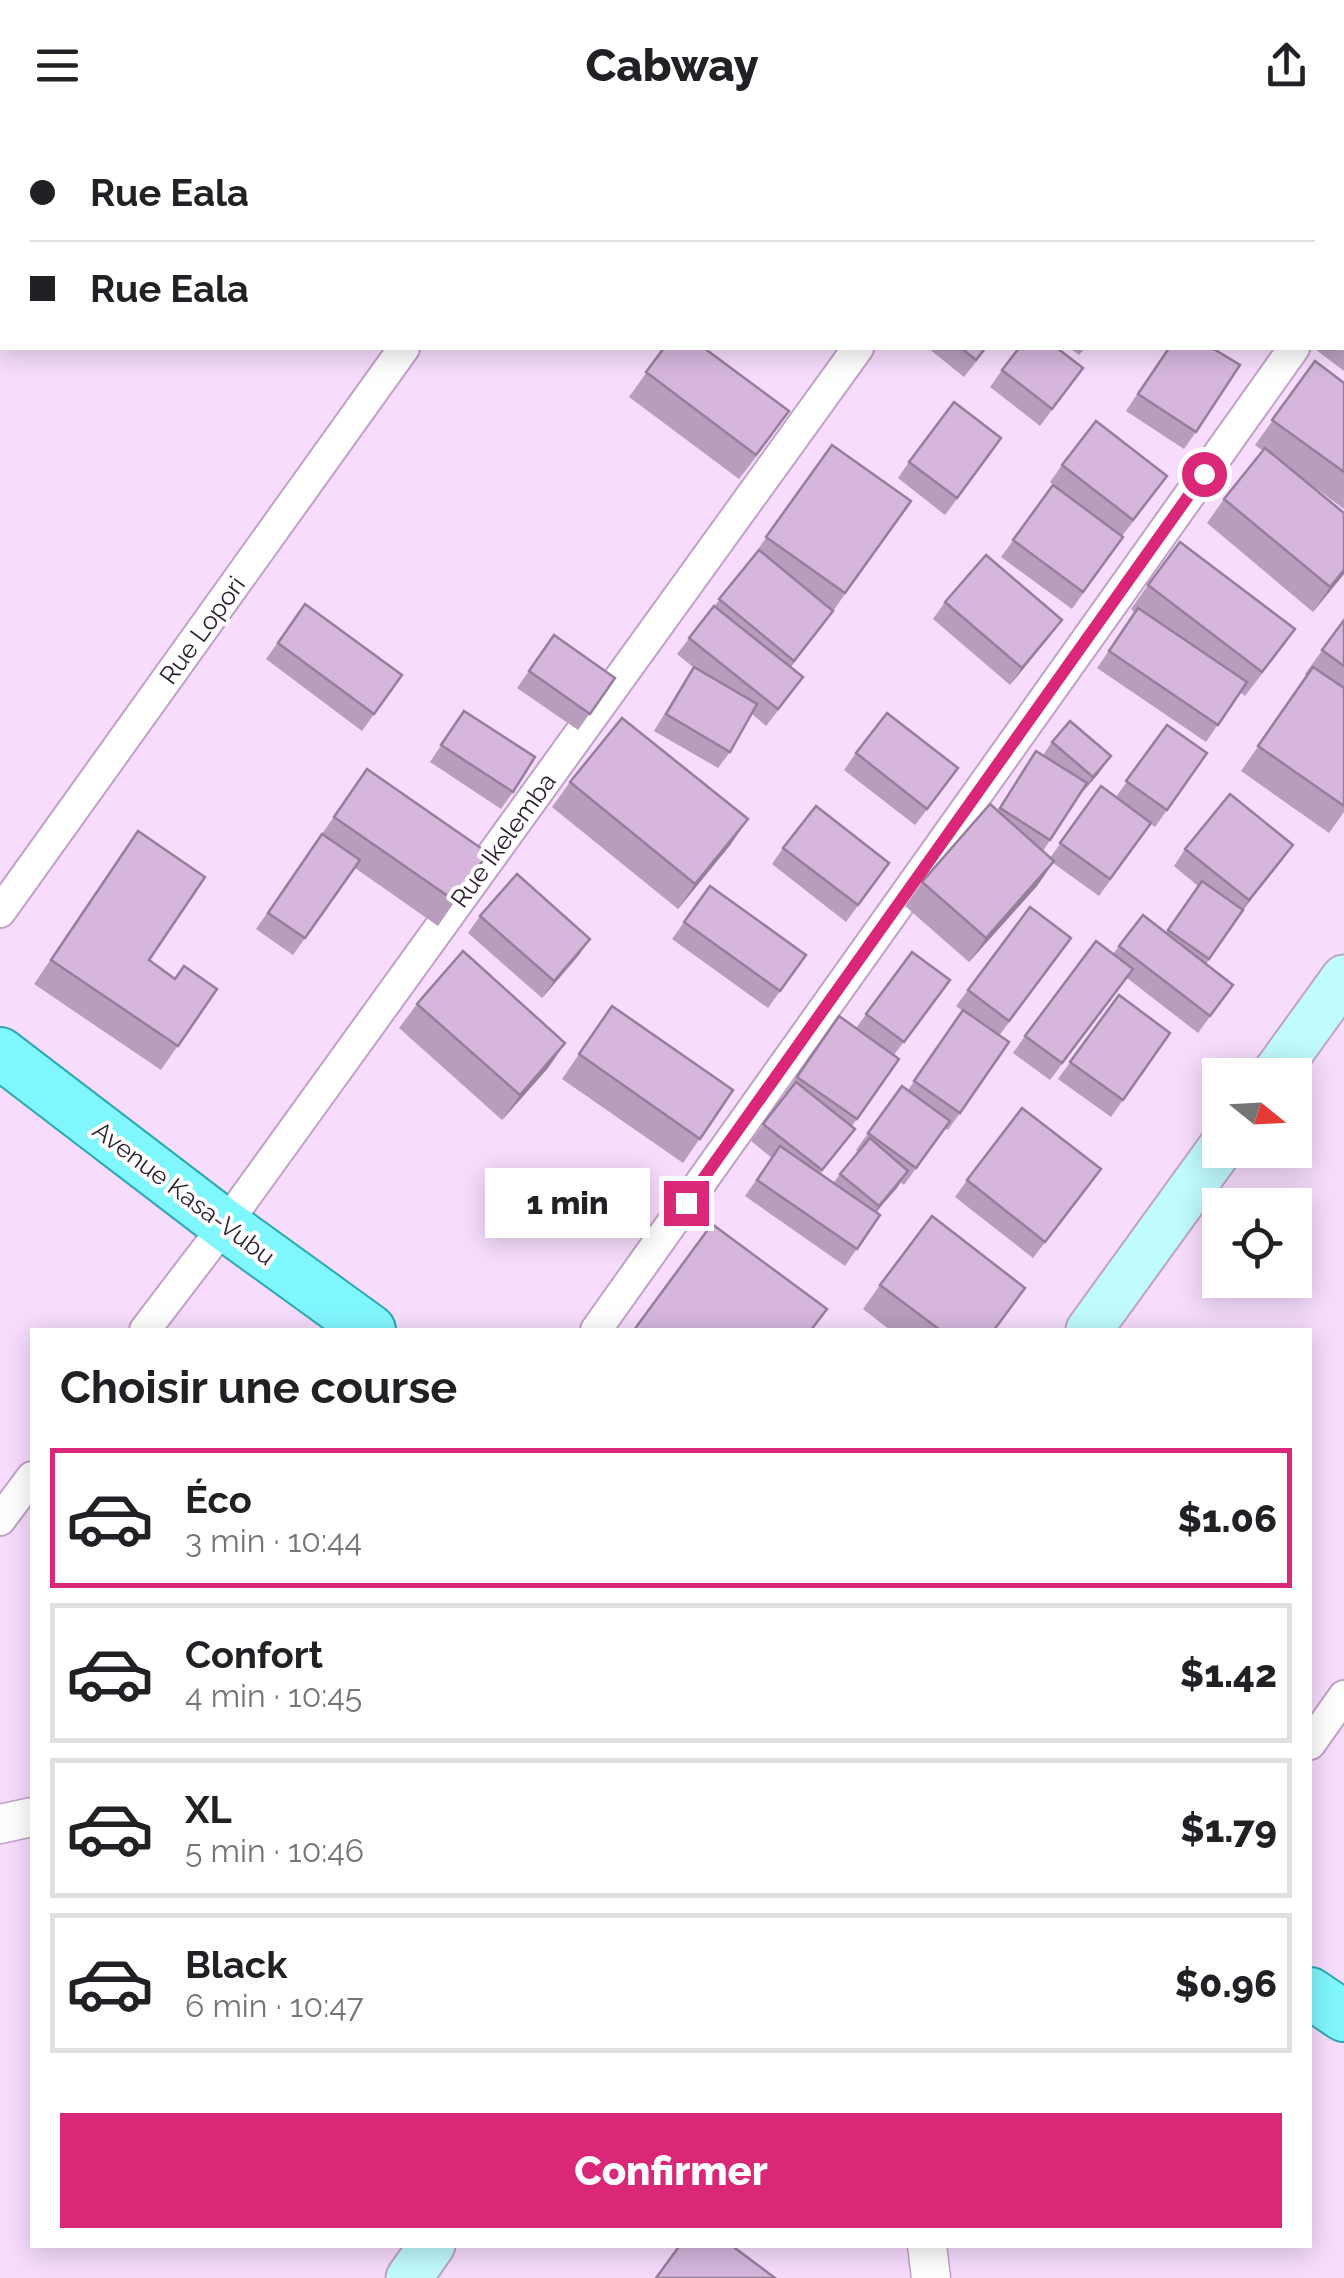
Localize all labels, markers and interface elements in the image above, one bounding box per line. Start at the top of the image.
icon: menu [30,38,85,93]
icon: share [1259,38,1314,93]
text: Cabway [585,39,759,92]
text: Rue Eala [90,170,249,215]
text: Rue Eala [90,266,249,311]
route start [1182,452,1227,497]
street label: Rue Lopori [153,570,251,690]
street label: Rue Ikelemba [444,767,562,913]
north arrow [1202,1058,1312,1168]
map controls [1202,1058,1312,1298]
street label: Avenue Kasa-Vubu [87,1115,281,1271]
callout: 1 min [486,1168,651,1238]
route end [664,1181,709,1226]
text: 1 min [526,1184,609,1221]
button: locate [1202,1188,1312,1298]
text: Choisir une course [60,1361,457,1414]
icon: car [65,1473,155,1563]
text: Éco [185,1477,252,1522]
text: $1.06 [1177,1496,1277,1541]
text: 3 min · 10:44 [185,1522,362,1559]
icon: car [65,1628,155,1718]
text: Confort [185,1632,323,1677]
text: $1.42 [1180,1651,1277,1696]
text: 4 min · 10:45 [185,1677,362,1714]
icon: car [65,1783,155,1873]
text: XL [185,1787,232,1832]
text: $1.79 [1180,1806,1277,1851]
text: 5 min · 10:46 [185,1832,364,1869]
icon: car [65,1938,155,2028]
text: Black [185,1942,287,1987]
text: $0.96 [1175,1961,1277,2006]
text: 6 min · 10:47 [185,1987,364,2024]
button: Confirmer [60,2113,1282,2228]

